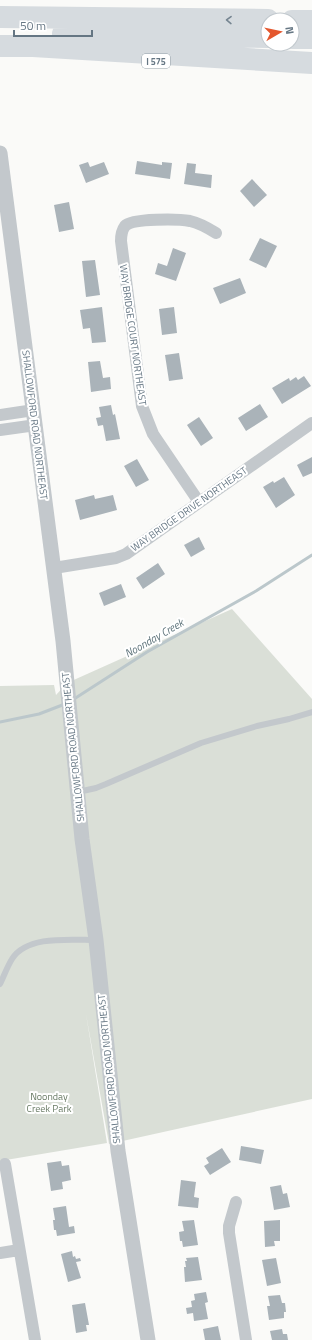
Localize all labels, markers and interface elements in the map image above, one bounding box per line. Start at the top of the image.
scale bar [14,12,92,38]
north arrow [260,12,300,52]
text: 50 m [20,16,46,35]
one-way arrow [226,16,232,24]
text: N [281,25,298,35]
road number: I 575 [142,54,170,68]
street label: WAY BRIDGE COURT NORTHEAST [116,264,150,407]
street label: SHALLOWFORD ROAD NORTHEAST [18,349,52,501]
street label: WAY BRIDGE DRIVE NORTHEAST [128,463,251,555]
water label: Noonday Creek [122,614,187,661]
street label: SHALLOWFORD ROAD NORTHEAST [58,671,88,823]
street label: SHALLOWFORD ROAD NORTHEAST [94,993,124,1145]
park label: Noonday Creek Park [27,1089,72,1116]

